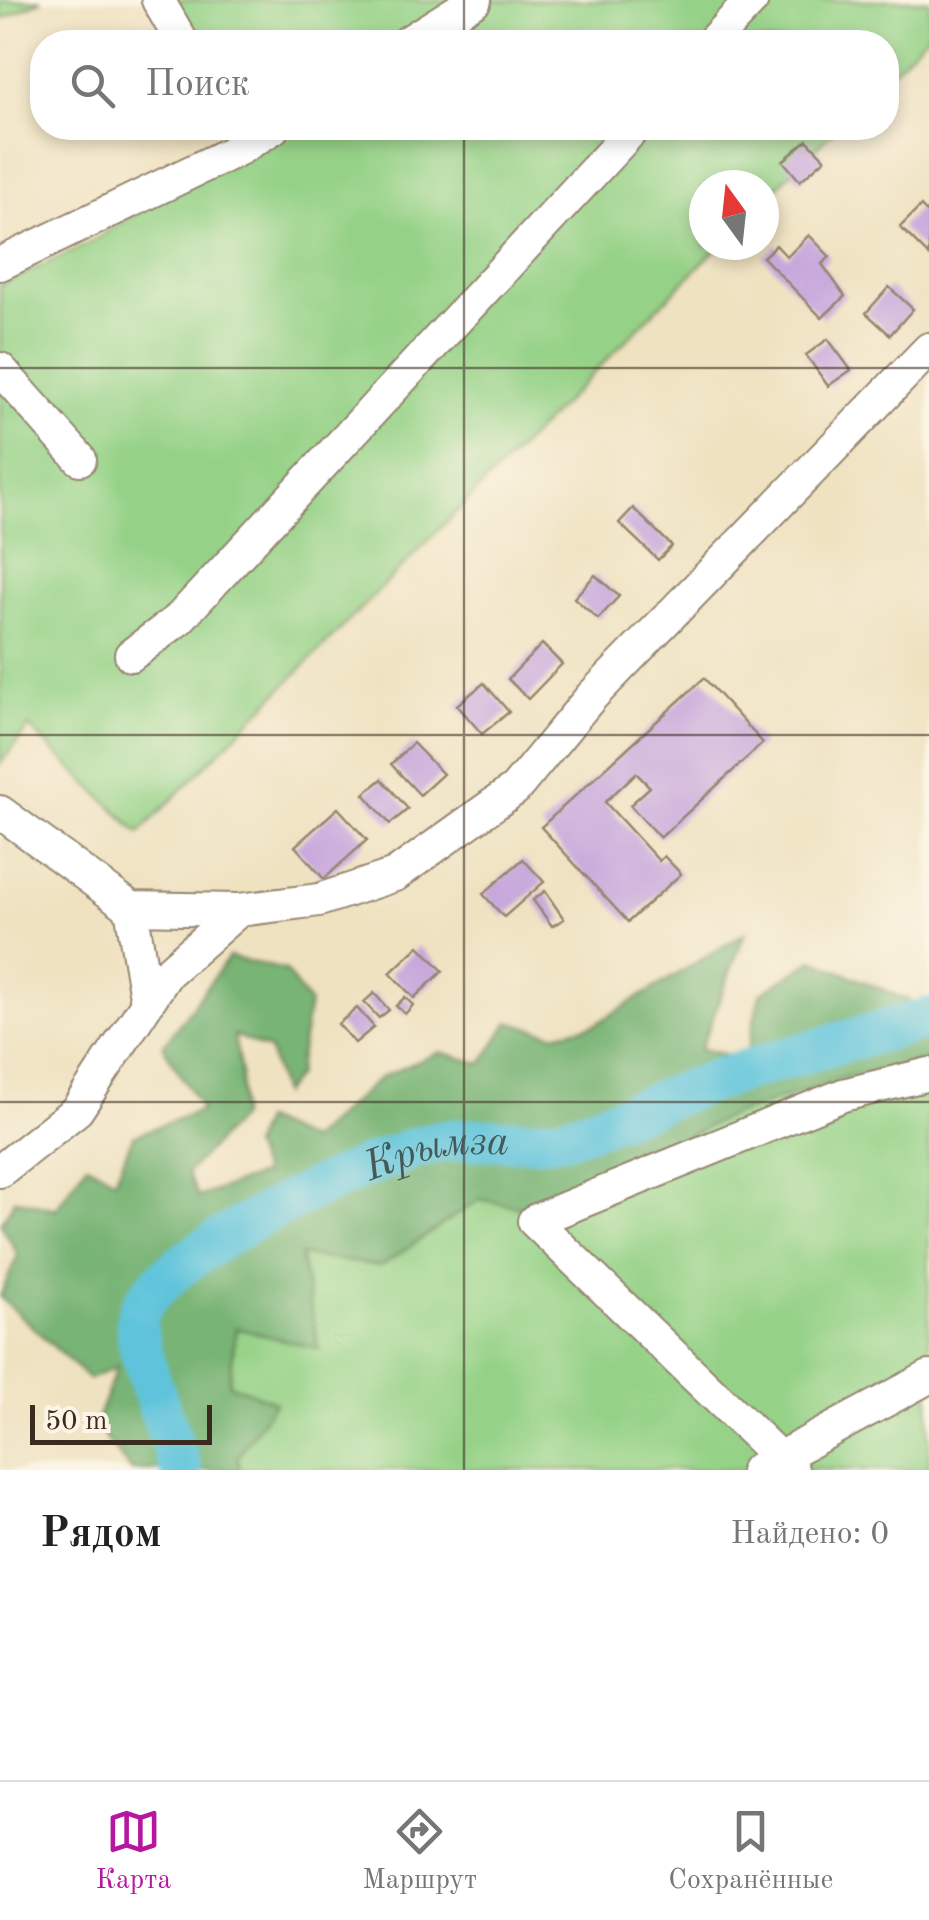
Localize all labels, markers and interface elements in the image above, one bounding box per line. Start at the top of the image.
search box [30,30,899,140]
icon: search [65,58,120,113]
text: Поиск [145,66,250,104]
north arrow [689,170,779,260]
water label: Крымза [358,1122,510,1190]
scale bar [30,1400,212,1444]
text: 50 m [45,1408,108,1436]
text: Рядом [40,1514,162,1556]
text: Найдено: 0 [730,1519,889,1551]
tab: Карта [96,1804,171,1899]
tab: Маршрут [362,1804,477,1899]
tab: Сохранённые [668,1804,833,1899]

